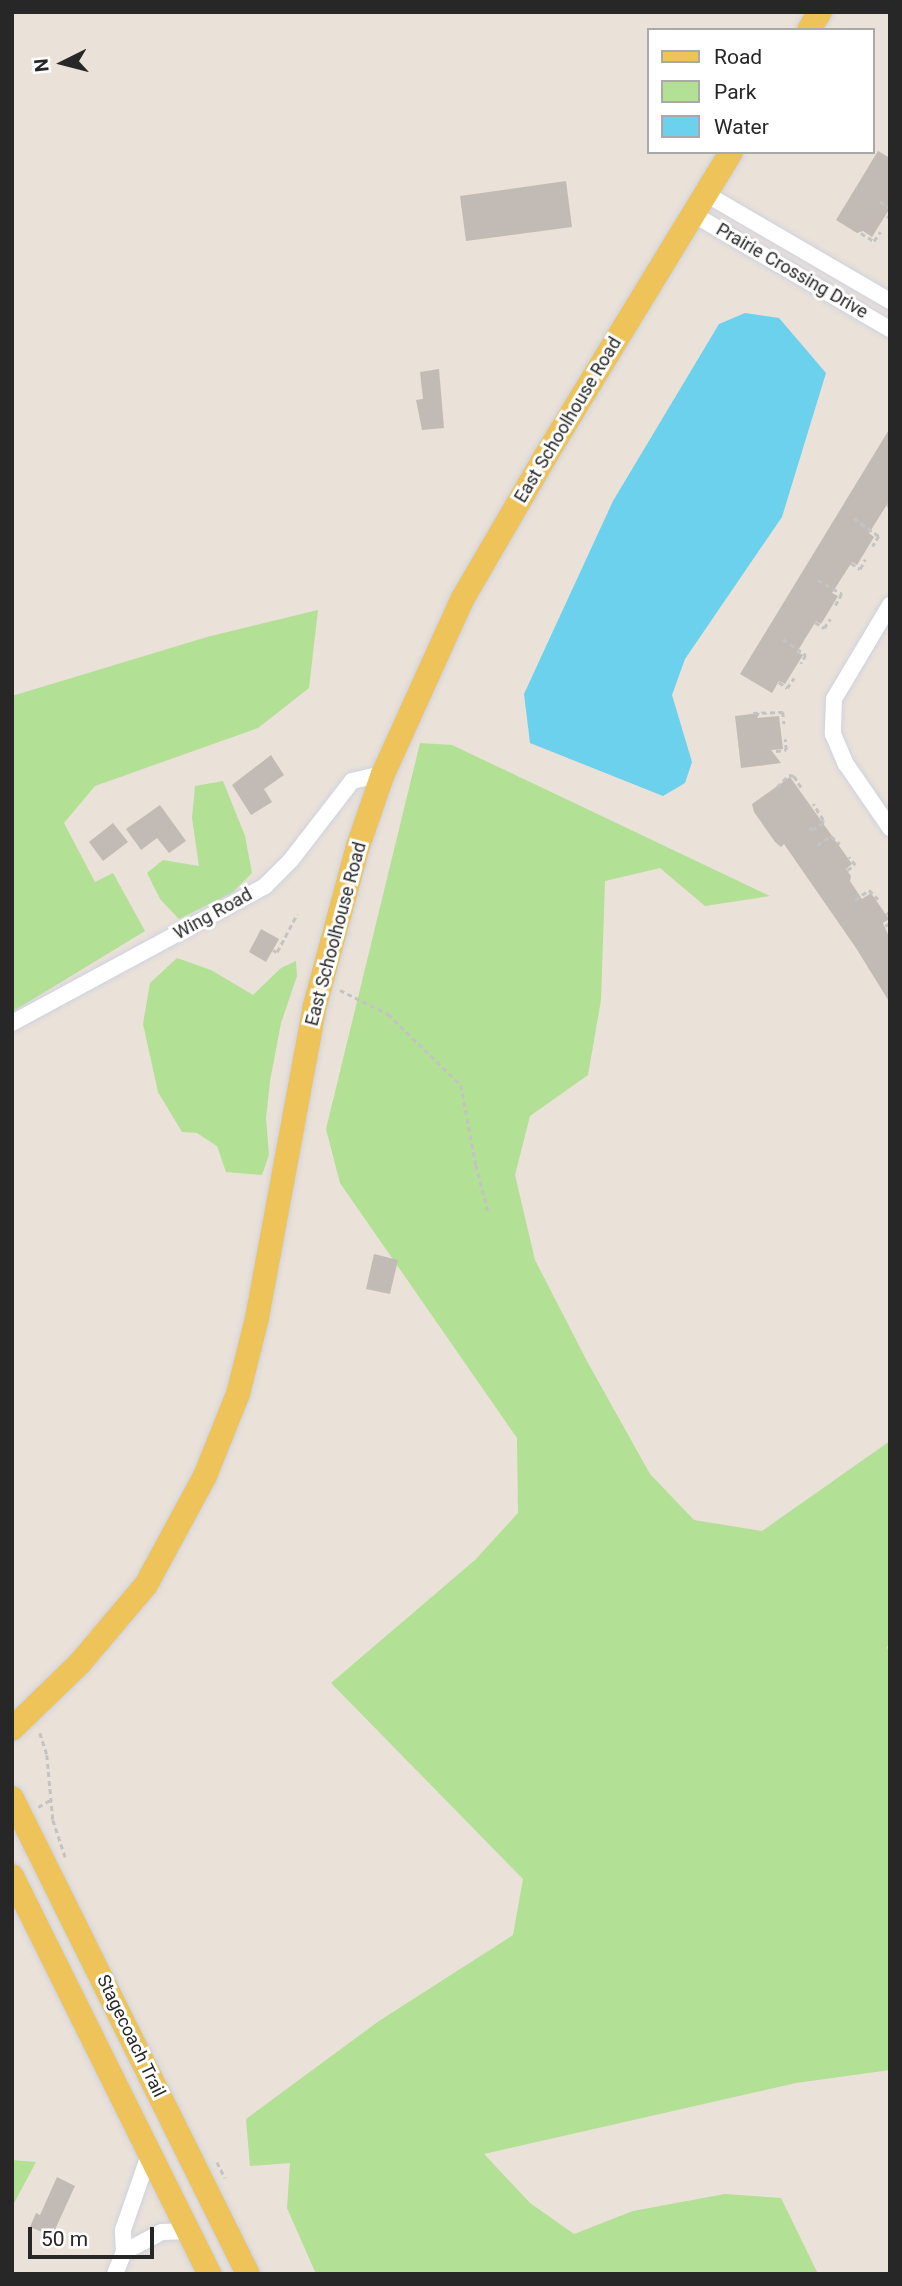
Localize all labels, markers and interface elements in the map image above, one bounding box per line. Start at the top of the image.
north arrow [28,28,98,98]
legend [646,28,874,154]
text: Road [714,45,762,69]
text: N [29,57,54,73]
text: Park [714,80,756,104]
text: Water [714,115,769,139]
street label: Prairie Crossing Drive [712,219,872,323]
street label: East Schoolhouse Road [510,333,626,507]
street label: East Schoolhouse Road [301,840,371,1028]
street label: Wing Road [170,884,256,944]
street label: Stagecoach Trail [92,1971,170,2101]
scale bar [32,2212,158,2256]
text: 50 m [41,2227,88,2251]

